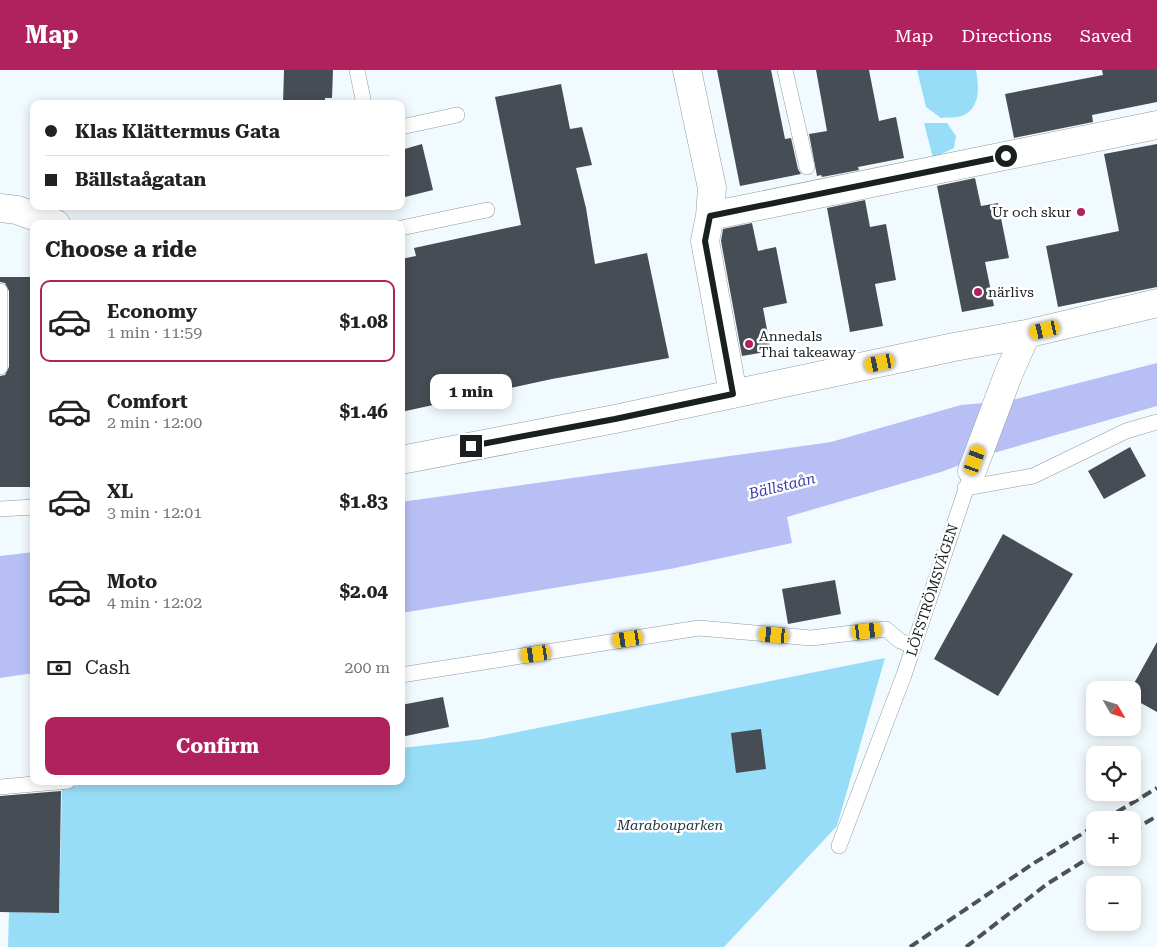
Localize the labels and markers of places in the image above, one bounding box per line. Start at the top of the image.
place label: Ur och skur [992,204,1071,220]
marker: Ur och skur [1075,206,1087,218]
place label: närlivs [988,284,1034,300]
marker: närlivs [972,286,984,298]
place label: Annedals Thai takeaway [759,328,857,360]
marker: Annedals Thai takeaway [743,338,755,350]

